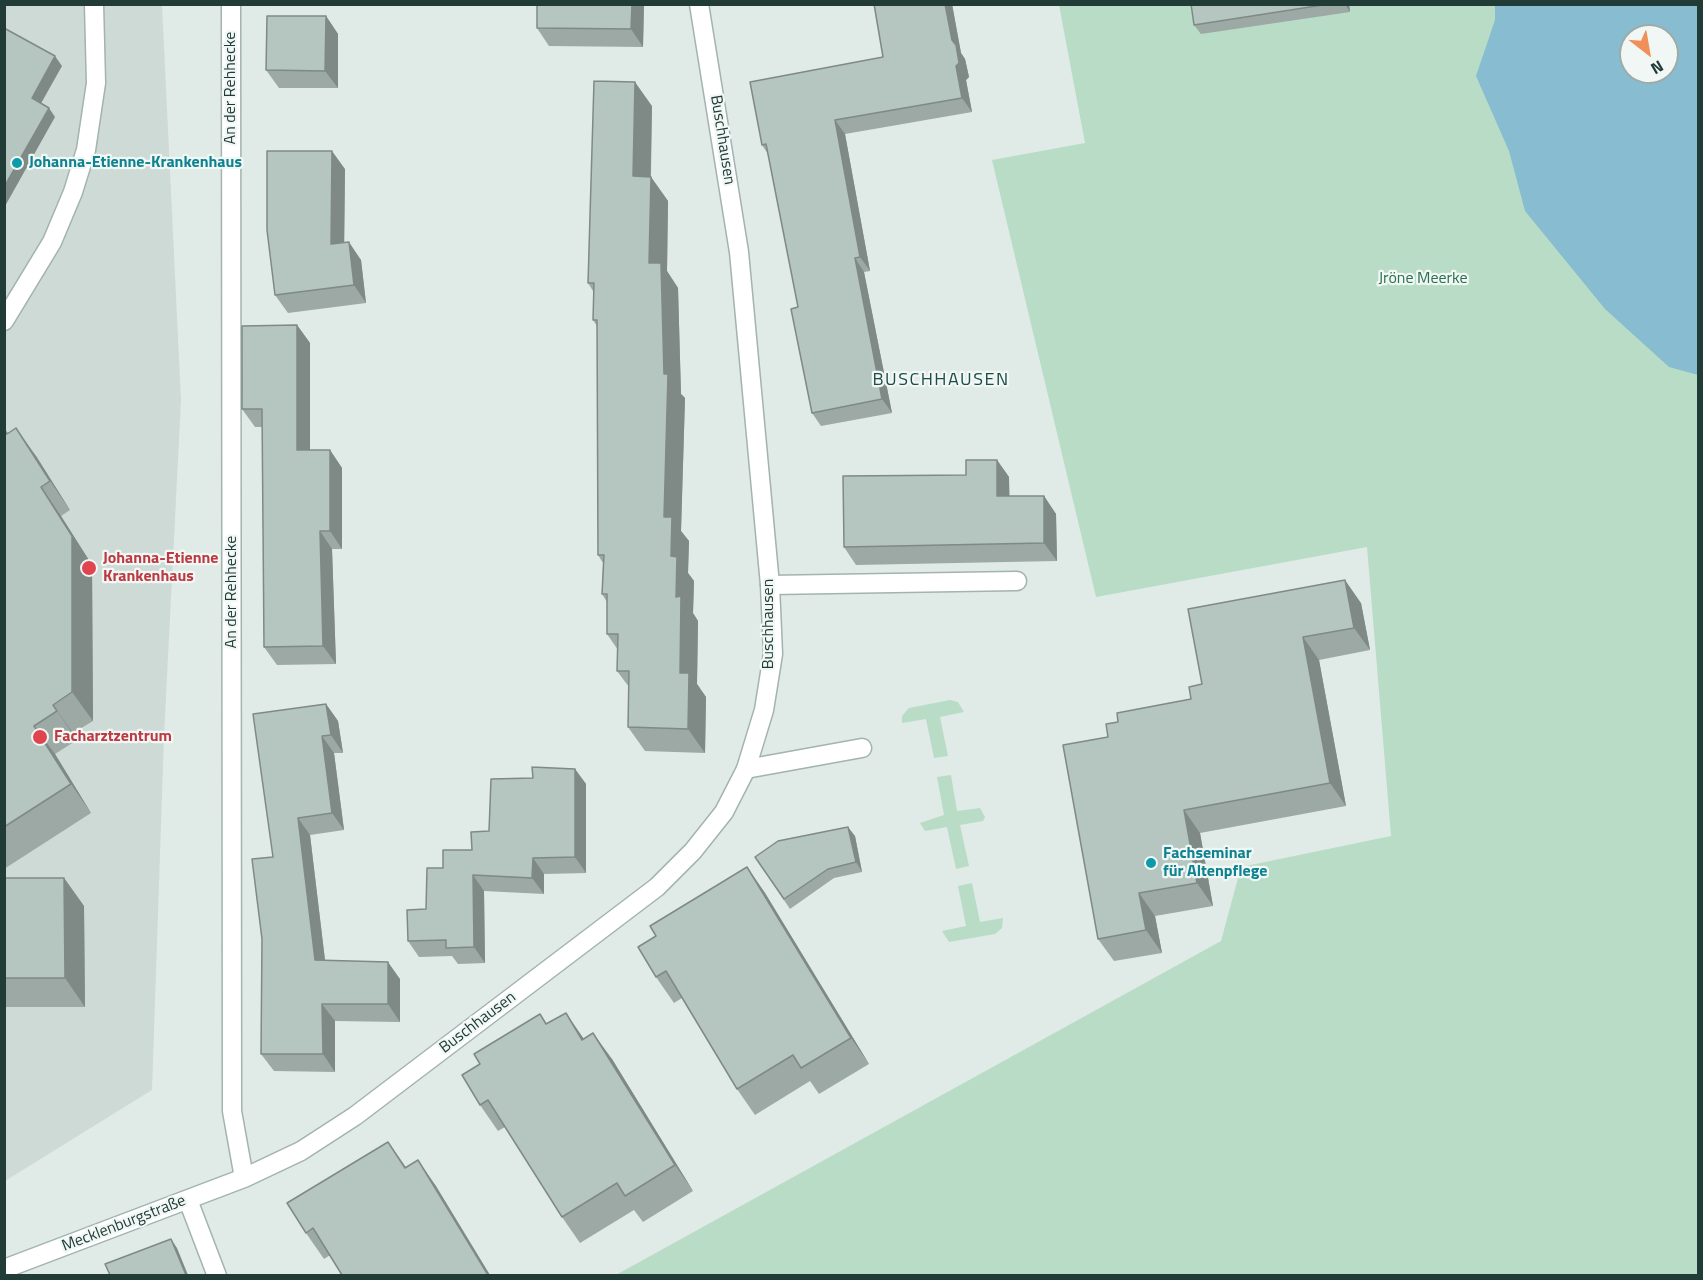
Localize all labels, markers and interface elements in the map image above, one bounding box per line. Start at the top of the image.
north arrow [1619,24,1679,84]
street label: An der Rehhecke [221,32,241,144]
text: N [1646,55,1668,81]
street label: Buschhausen [705,94,739,186]
place label: Johanna-Etienne-Krankenhaus [29,153,242,173]
marker: Johanna-Etienne-Krankenhaus [10,156,24,170]
park label: Jröne Meerke [1378,269,1468,289]
district label: BUSCHHAUSEN [872,370,1010,392]
street label: An der Rehhecke [222,536,242,648]
place label: Johanna-Etienne Krankenhaus [103,549,219,587]
marker: Johanna-Etienne Krankenhaus [80,559,98,577]
street label: Buschhausen [759,579,779,669]
place label: Facharztzentrum [54,727,172,747]
marker: Facharztzentrum [31,728,49,746]
place label: Fachseminar für Altenpflege [1163,844,1267,882]
marker: Fachseminar für Altenpflege [1144,856,1158,870]
street label: Buschhausen [436,988,520,1058]
street label: Mecklenburgstraße [59,1192,189,1256]

